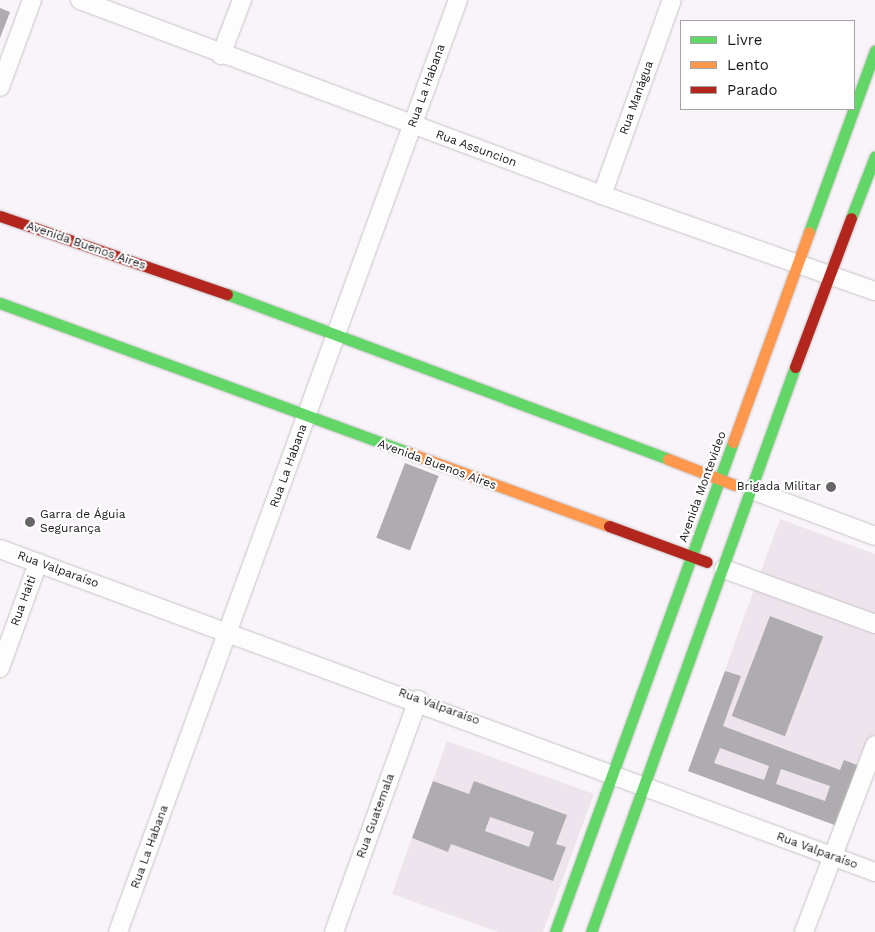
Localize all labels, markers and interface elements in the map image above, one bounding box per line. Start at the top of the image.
legend [680,20,855,110]
text: Livre [727,31,762,49]
street label: Rua La Habana [405,42,449,130]
text: Lento [727,56,769,74]
street label: Rua Manágua [617,59,657,137]
text: Parado [727,81,777,99]
street label: Rua Assuncion [433,128,519,170]
street label: Avenida Buenos Aires [24,219,148,273]
street label: Rua La Habana [267,422,311,510]
street label: Avenida Montevideo [676,429,730,545]
street label: Avenida Buenos Aires [375,437,499,493]
place label: Brigada Militar [736,480,821,494]
marker: Brigada Militar [825,481,837,493]
place label: Garra de Águia Segurança [40,508,126,536]
marker: Garra de Águia Segurança [24,516,36,528]
street label: Rua Valparaíso [15,548,101,592]
street label: Rua Haiti [8,574,40,628]
street label: Rua Valparaíso [396,685,482,729]
street label: Rua Guatemala [354,772,398,860]
street label: Rua La Habana [128,803,172,891]
street label: Rua Valparaíso [774,829,860,873]

